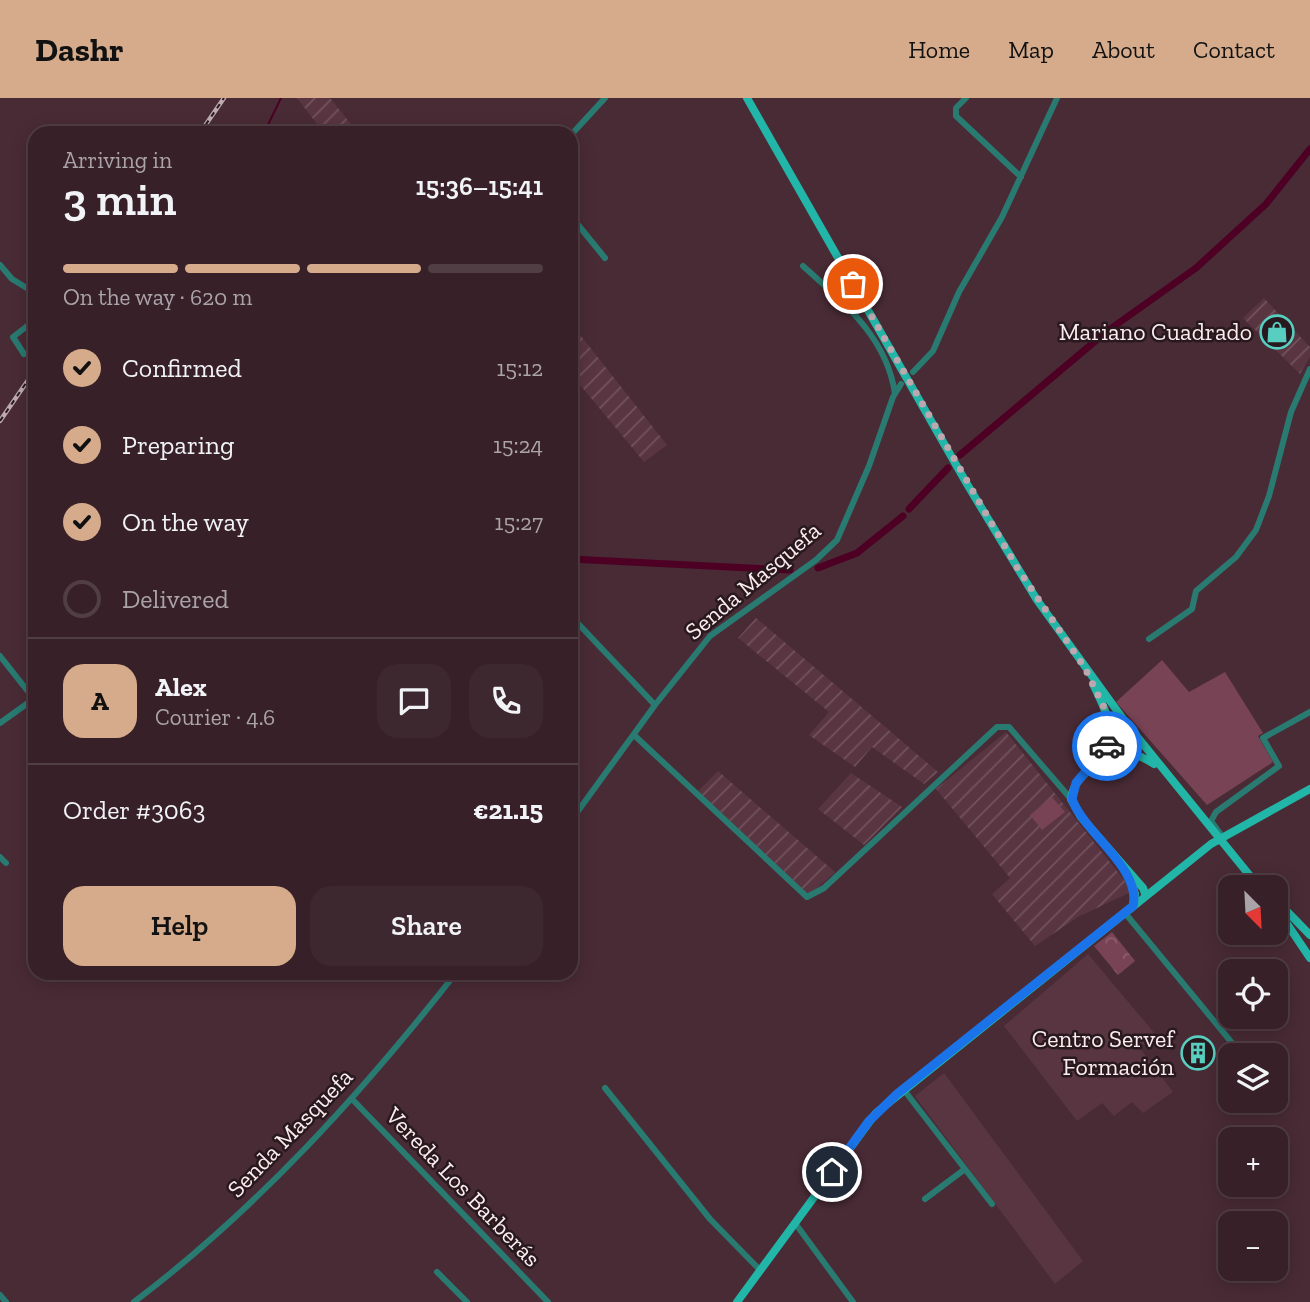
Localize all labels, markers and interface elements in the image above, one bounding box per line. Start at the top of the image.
text: Dashr [35,30,124,69]
text: Home [908,35,970,64]
text: Map [1008,35,1054,64]
text: About [1092,35,1155,64]
text: Contact [1193,35,1275,64]
text: Arriving in [63,146,172,174]
text: 15:36–15:41 [416,170,543,202]
text: 3 min [63,172,176,227]
pin [823,254,883,314]
icon: bag [834,265,872,303]
text: On the way · 620 m [63,283,252,311]
shop icon: Mariano Cuadrado [1258,313,1296,351]
place label: Mariano Cuadrado [1059,317,1252,346]
icon: check [63,349,101,387]
text: Confirmed [122,352,242,384]
text: 15:12 [497,354,543,382]
icon: check [63,426,101,464]
text: Preparing [122,429,234,461]
text: 15:24 [493,431,543,459]
icon: check [63,503,101,541]
text: On the way [122,506,249,538]
text: 15:27 [495,508,543,536]
street label: Senda Masquefa [679,515,827,646]
text: Delivered [122,583,229,615]
button: chat [377,664,451,738]
button: phone [469,664,543,738]
text: Alex [155,671,207,703]
text: A [91,685,109,717]
text: Courier · 4.6 [155,703,275,731]
courier [1072,711,1142,781]
icon: car [1088,727,1126,765]
text: Order #3063 [63,794,205,826]
text: €21.15 [473,794,543,826]
north arrow [1218,875,1288,945]
map controls [1218,875,1288,1281]
button: Help [63,886,296,966]
button: Share [310,886,543,966]
button: locate [1218,959,1288,1029]
place label: Centro Servef Formación [1032,1024,1176,1081]
building icon: Centro Servef Formación [1179,1034,1217,1072]
button: layers [1218,1043,1288,1113]
street label: Senda Masquefa [221,1062,359,1203]
street label: Vereda Los Barberás [379,1100,547,1272]
button: + [1218,1127,1288,1197]
pin [802,1142,862,1202]
icon: home [813,1153,851,1191]
button: − [1218,1211,1288,1281]

